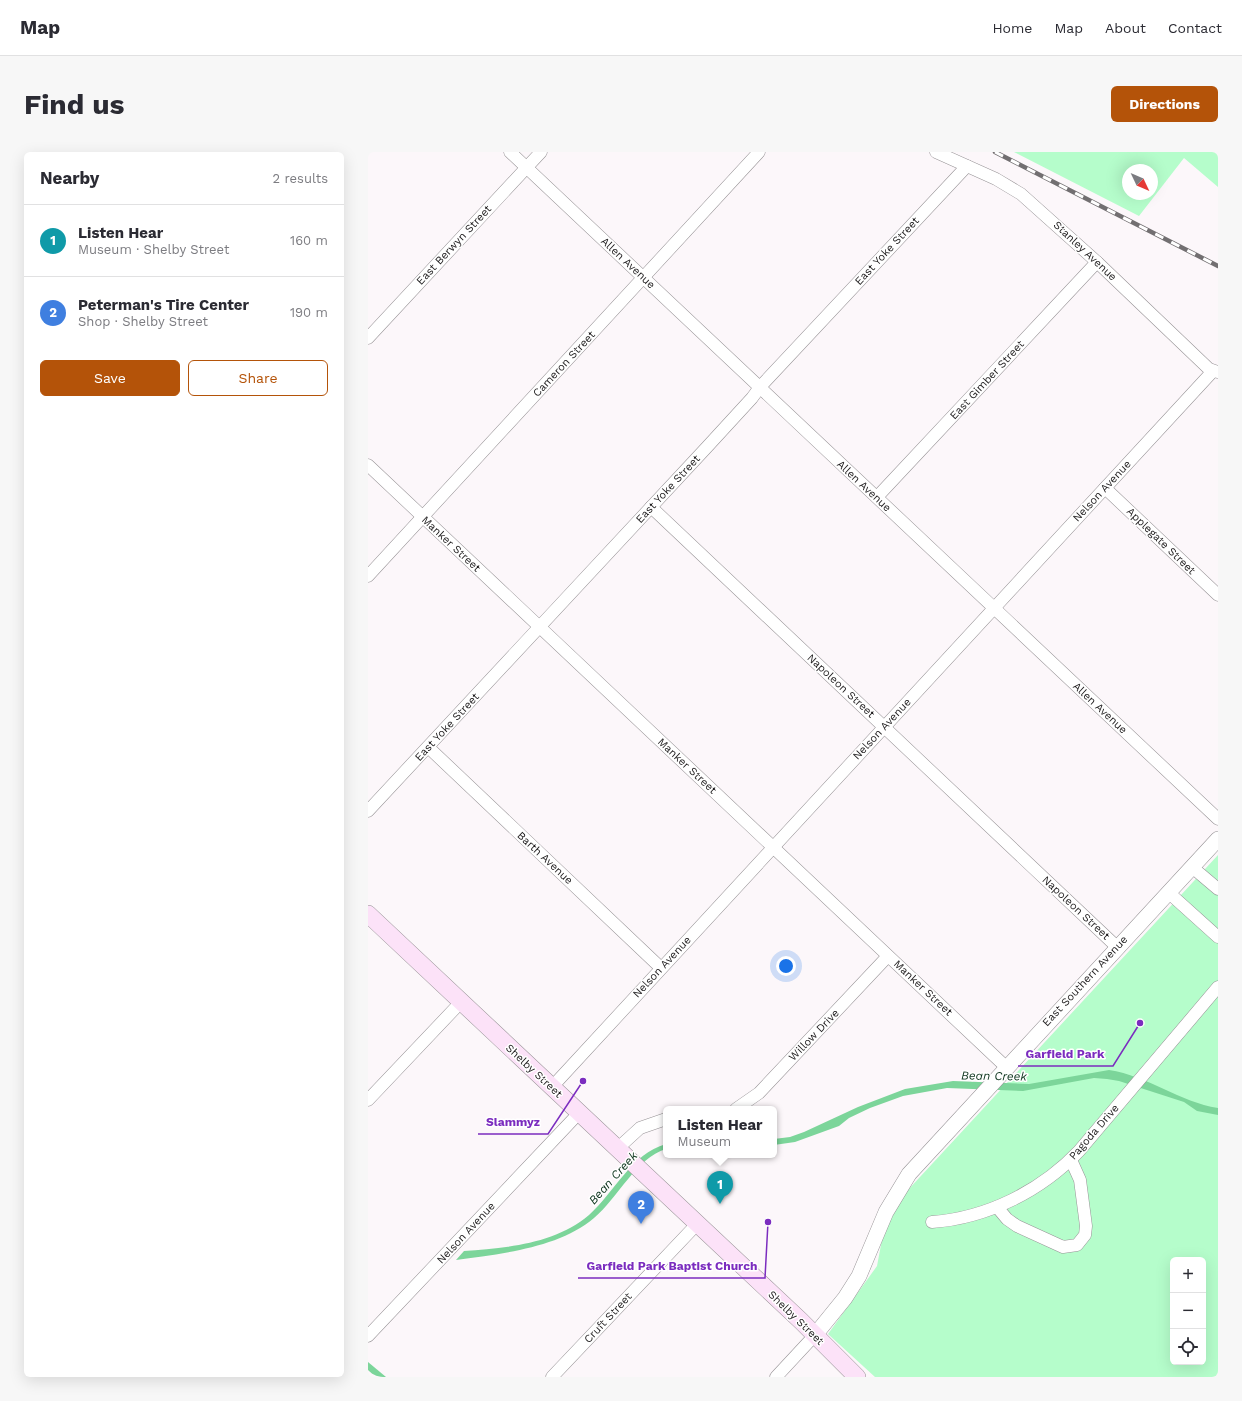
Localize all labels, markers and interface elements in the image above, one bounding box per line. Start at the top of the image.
text: Map [20,16,60,39]
text: Home [992,20,1032,36]
text: Map [1054,20,1083,36]
text: About [1105,20,1146,36]
text: Contact [1168,20,1222,36]
button: Directions [1111,86,1218,122]
text: Find us [24,88,124,121]
north arrow [1122,164,1158,200]
text: Nearby [40,168,99,188]
text: 2 results [273,171,328,186]
street label: East Berwyn Street [414,202,494,287]
street label: East Yoke Street [852,214,922,288]
street label: Stanley Avenue [1051,218,1119,284]
text: Listen Hear [78,224,163,242]
text: 1 [50,233,56,248]
text: 160 m [290,233,328,248]
street label: Allen Avenue [598,235,658,291]
text: Museum · Shelby Street [78,242,229,257]
text: Peterman's Tire Center [78,296,249,314]
text: 2 [49,305,57,320]
text: 190 m [290,305,328,320]
text: Shop · Shelby Street [78,314,208,329]
street label: Cameron Street [530,328,598,400]
street label: East Gimber Street [947,338,1027,422]
button: Save [40,360,180,396]
button: Share [188,360,328,396]
street label: East Yoke Street [633,452,703,526]
street label: Allen Avenue [834,458,894,514]
street label: Nelson Avenue [1070,458,1134,524]
street label: Applegate Street [1124,505,1198,577]
street label: Manker Street [419,513,483,575]
street label: Napoleon Street [804,651,878,721]
street label: Allen Avenue [1070,680,1130,736]
street label: East Yoke Street [412,690,482,764]
street label: Nelson Avenue [850,696,914,762]
street label: Manker Street [655,735,719,797]
street label: Barth Avenue [515,829,575,887]
street label: Napoleon Street [1039,873,1113,943]
street label: East Southern Avenue [1040,933,1130,1029]
street label: Nelson Avenue [630,934,694,1000]
your location [776,956,796,976]
street label: Manker Street [891,957,955,1019]
street label: Willow Drive [786,1006,842,1064]
street label: Shelby Street [503,1041,565,1101]
callout: Garfield Park [1018,1042,1113,1066]
text: Garfield Park [1026,1047,1105,1061]
water label: Bean Creek [961,1068,1028,1084]
street label: Pagoda Drive [1066,1102,1122,1162]
popup [663,1106,777,1158]
callout: Slammyz [478,1110,548,1134]
text: Slammyz [486,1115,540,1129]
text: Listen Hear [677,1116,763,1134]
text: Museum [677,1134,731,1149]
water label: Bean Creek [586,1148,641,1207]
pin: 1 [707,1171,733,1204]
pin: 2 [628,1191,654,1224]
street label: Nelson Avenue [434,1200,498,1266]
callout: Garfield Park Baptist Church [578,1254,765,1278]
map controls [1170,1257,1206,1365]
button: + [1170,1257,1206,1293]
text: Garfield Park Baptist Church [587,1259,757,1273]
street label: Shelby Street [765,1288,827,1348]
street label: Cruft Street [581,1290,635,1346]
button: − [1170,1293,1206,1329]
button: locate [1170,1329,1206,1365]

